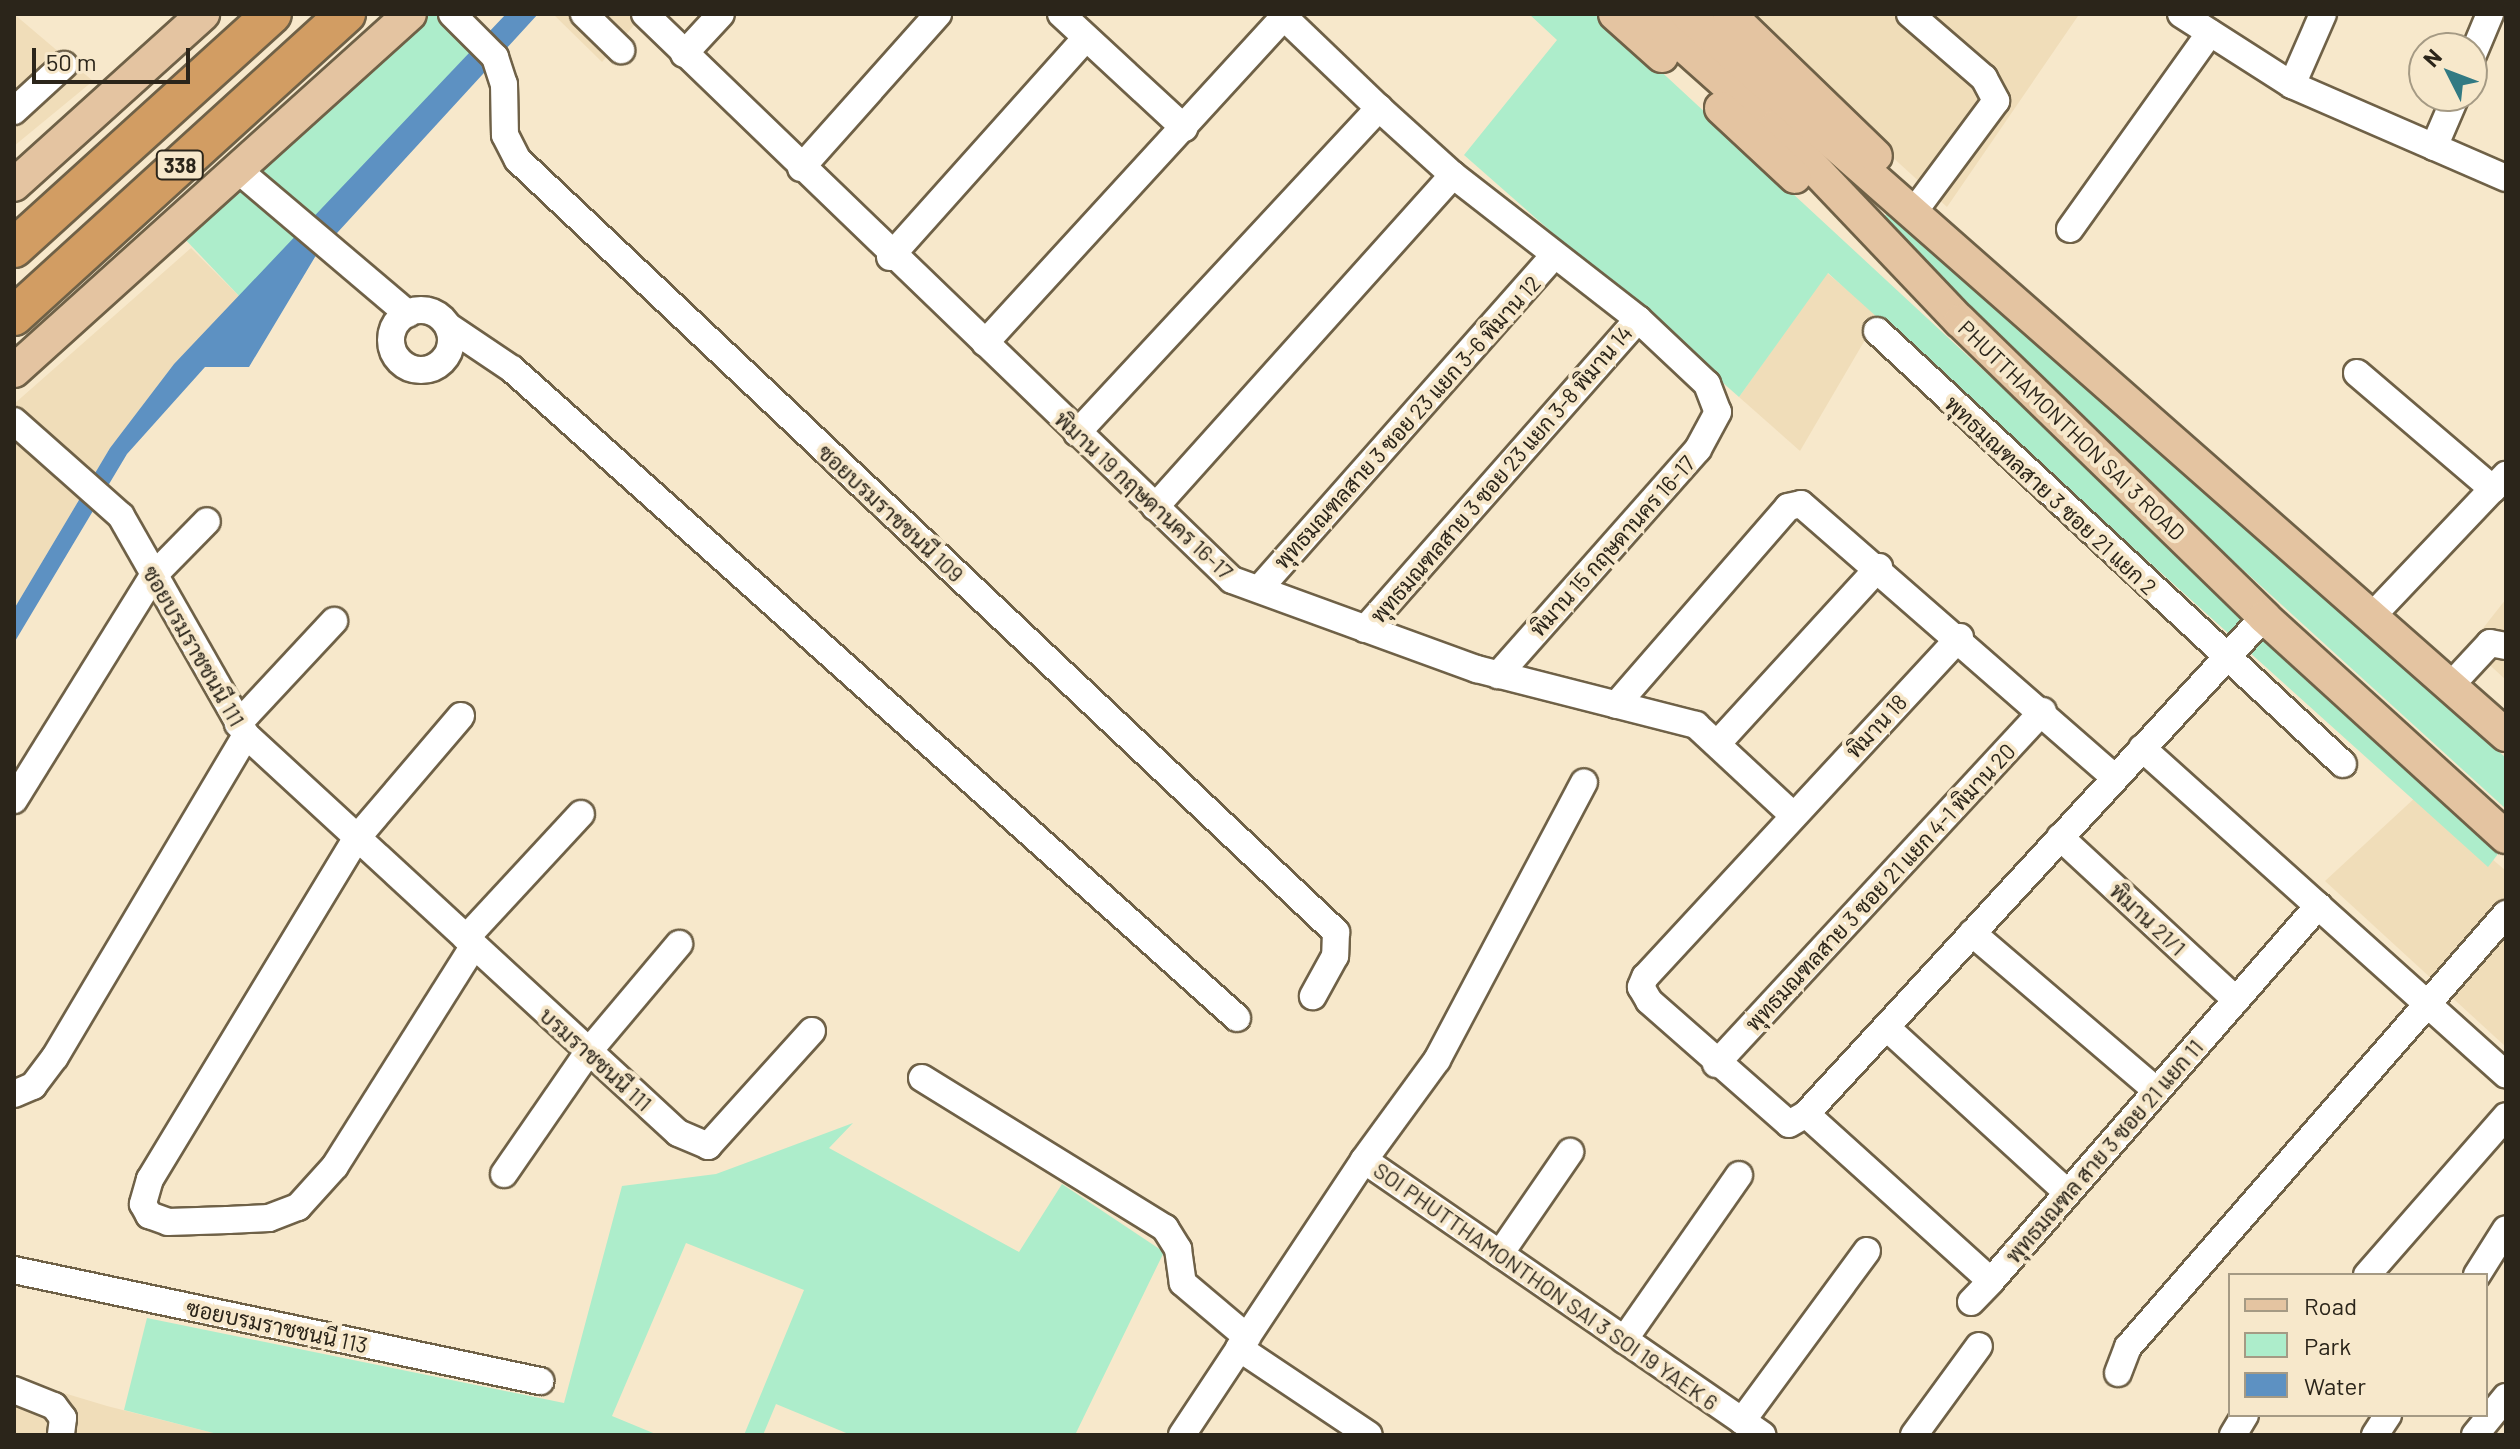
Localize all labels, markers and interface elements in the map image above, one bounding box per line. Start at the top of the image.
scale bar [36,32,194,82]
north arrow [2408,32,2488,112]
text: N [2417,43,2446,71]
text: 50 m [46,47,97,76]
road number: 338 [154,149,206,181]
street label: พุทธมณฑลสาย 3 ซอย 23 แยก 3-6 พิมาน 12 [1268,270,1546,574]
street label: PHUTTHAMONTHON SAI 3 ROAD [1953,315,2191,545]
street label: พุทธมณฑลสาย 3 ซอย 23 แยก 3-8 พิมาน 14 [1364,320,1638,628]
street label: พุทธมณฑลสาย 3 ซอย 21 แยก 2 [1940,390,2162,600]
street label: พิมาน 19 กฤษดานคร 16-17 [1049,405,1239,585]
street label: ซอยบรมราชชนนี 109 [813,439,969,587]
street label: พิมาน 15 กฤษดานคร 16-17 [1524,450,1700,642]
street label: ซอยบรมราชชนนี 111 [137,561,251,731]
street label: พิมาน 18 [1840,689,1912,763]
street label: พุทธมณฑลสาย 3 ซอย 21 แยก 4-1 พิมาน 20 [1740,738,2020,1036]
street label: พิมาน 21/1 [2105,877,2191,961]
street label: บรมราชชนนี 111 [534,1002,658,1116]
street label: พุทธมณฑล สาย 3 ซอย 21 แยก 11 [2000,1034,2208,1268]
street label: SOI PHUTTHAMONTHON SAI 3 SOI 19 YAEK 6 [1369,1156,1723,1416]
legend [2228,1273,2488,1417]
text: Road [2304,1291,2357,1320]
street label: ซอยบรมราชชนนี 113 [184,1294,370,1358]
text: Park [2304,1331,2351,1360]
text: Water [2304,1371,2366,1400]

